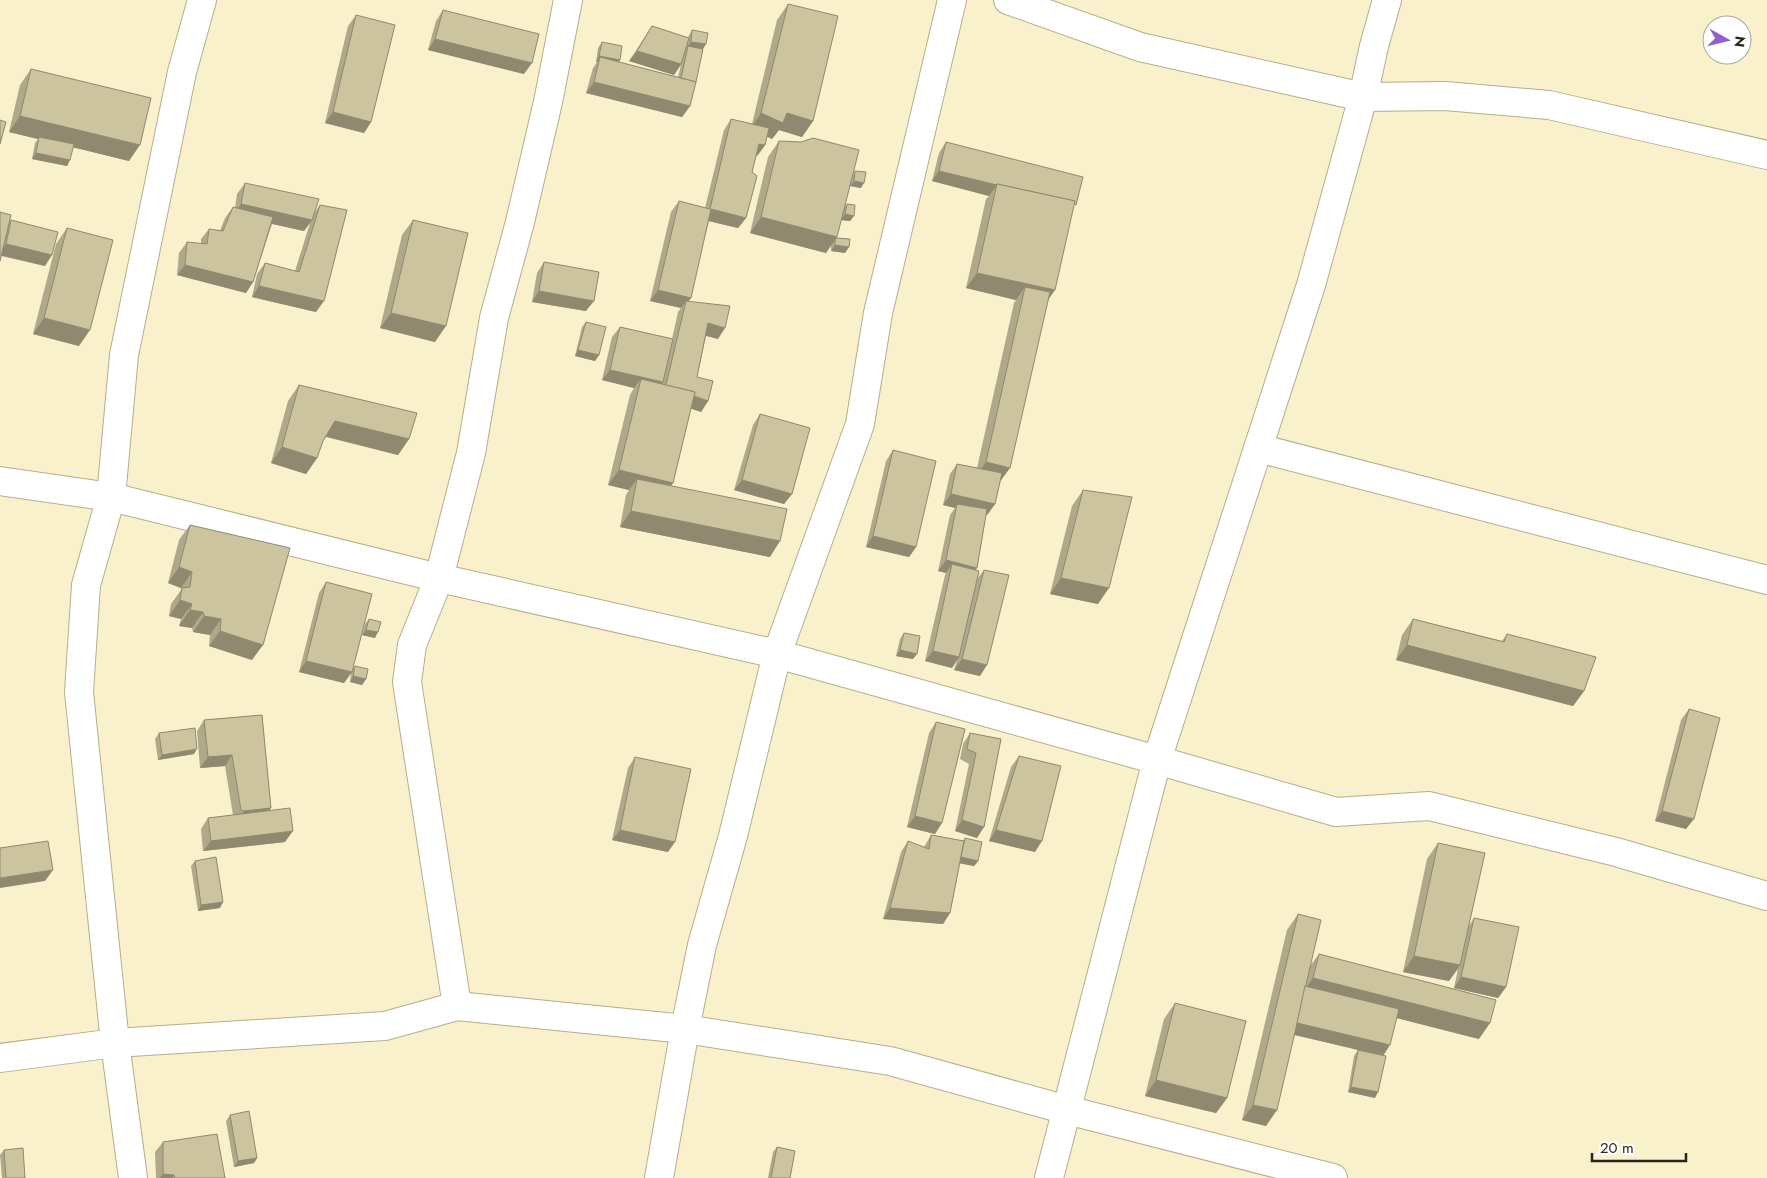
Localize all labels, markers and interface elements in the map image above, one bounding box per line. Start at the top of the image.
north arrow [1702,15,1752,65]
text: N [1729,35,1751,49]
scale bar [1592,1130,1686,1162]
text: 20 m [1600,1137,1634,1159]

